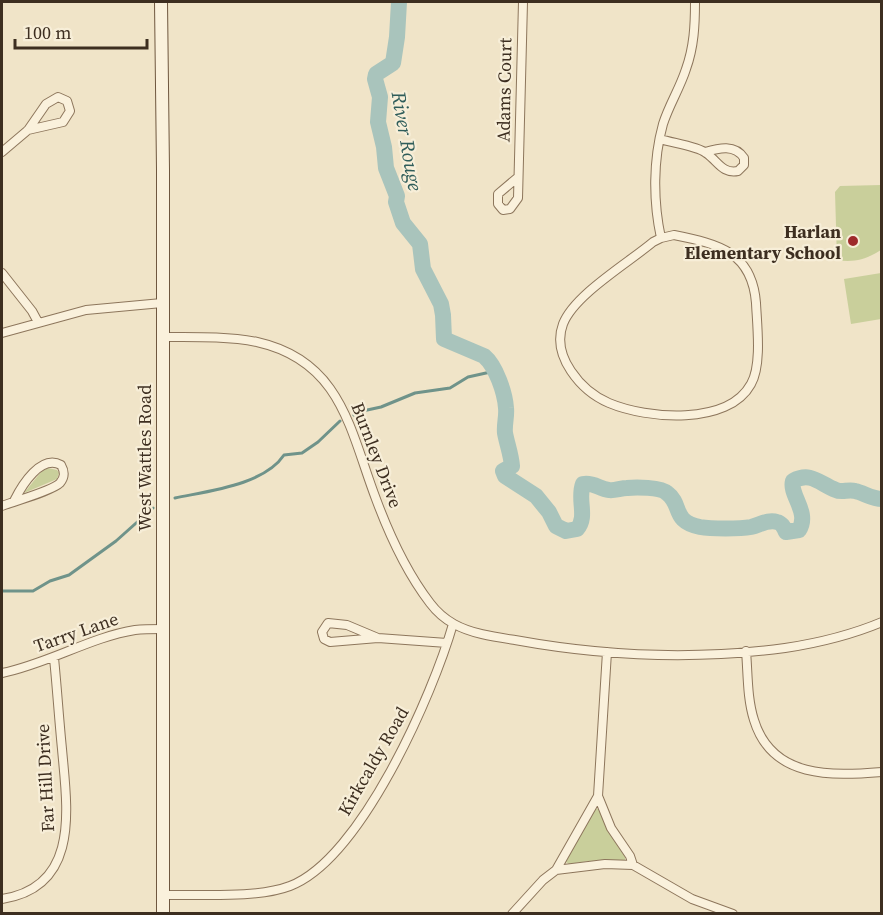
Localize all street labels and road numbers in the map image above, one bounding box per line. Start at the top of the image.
street label: Adams Court [491,38,517,142]
street label: West Wattles Road [132,385,157,531]
street label: Burnley Drive [345,399,409,511]
street label: Tarry Lane [30,606,122,658]
street label: Kirkcaldy Road [332,702,414,820]
street label: Far Hill Drive [30,723,60,833]

